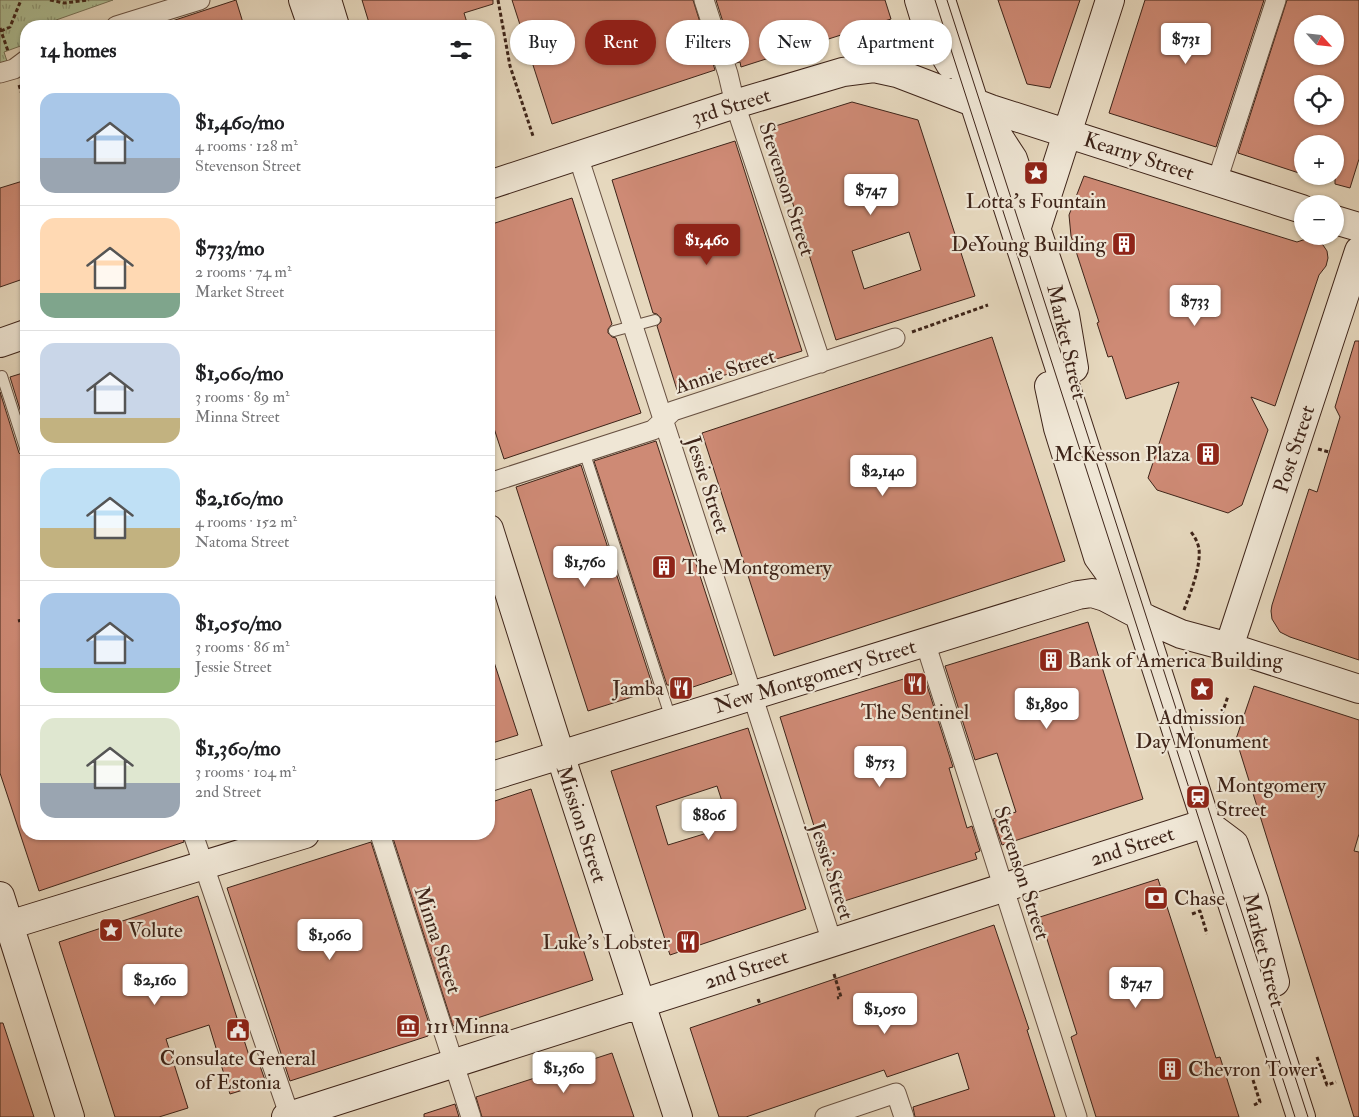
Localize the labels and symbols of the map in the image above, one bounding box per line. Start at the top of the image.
north arrow [1294,15,1344,65]
pin: $731 [1156,22,1216,65]
street label: 3rd Street [688,82,774,131]
street label: Stevenson Street [752,119,821,260]
street label: Kearny Street [1080,126,1198,187]
place icon: Lotta's Fountain [1023,160,1049,186]
pin: $747 [841,174,901,216]
place label: Lotta's Fountain [966,188,1106,215]
pin: $1,460 [666,224,748,266]
place label: DeYoung Building [951,231,1107,258]
building icon: DeYoung Building [1111,231,1137,257]
street label: Market Street [1040,282,1093,402]
pin: $733 [1165,284,1225,327]
street label: Annie Street [670,342,779,401]
street label: Post Street [1268,402,1321,497]
street label: Jessie Street [679,432,736,537]
place label: McKesson Plaza [1054,441,1190,468]
building icon: McKesson Plaza [1195,441,1221,467]
pin: $2,140 [842,454,924,497]
pin: $1,760 [544,546,626,588]
building icon: The Montgomery [651,554,677,580]
place label: The Montgomery [682,554,833,581]
street label: New Montgomery Street [711,633,919,720]
building icon: Bank of America Building [1038,647,1064,673]
place label: Bank of America Building [1068,647,1283,674]
restaurant icon: The Sentinel [902,671,928,697]
place label: Jamba [611,675,664,702]
restaurant icon: Jamba [668,675,694,701]
place icon: Admission Day Monument [1189,676,1215,702]
pin: $1,890 [1006,688,1088,730]
place label: The Sentinel [861,699,970,726]
place label: Admission Day Monument [1135,704,1269,755]
pin: $753 [850,746,910,788]
street label: Mission Street [550,762,613,886]
place label: Montgomery Street [1216,772,1327,823]
station icon: Montgomery Street [1185,784,1211,810]
pin: $806 [679,798,739,841]
street label: Stevenson Street [987,803,1056,944]
street label: Jessie Street [803,818,860,923]
street label: 2nd Street [1087,820,1178,873]
street label: Minna Street [407,883,468,997]
bank icon: Chase [1143,885,1169,911]
place label: Chase [1174,885,1225,912]
street label: Market Street [1236,890,1291,1010]
place icon: Volute [98,917,124,943]
place label: Volute [128,917,183,944]
pin: $1,060 [289,918,371,961]
place label: Luke’s Lobster [542,929,670,956]
restaurant icon: Luke’s Lobster [675,929,701,955]
street label: 2nd Street [701,943,792,996]
pin: $2,160 [114,964,196,1006]
pin: $747 [1106,966,1166,1009]
pin: $1,050 [844,992,926,1035]
museum icon: 111 Minna [395,1013,421,1039]
place label: 111 Minna [426,1013,509,1040]
public building icon: Consulate General of Estonia [225,1017,251,1043]
place label: Consulate General of Estonia [160,1045,317,1096]
pin: $1,360 [523,1052,605,1094]
building icon: Chevron Tower [1157,1056,1183,1082]
place label: Chevron Tower [1188,1056,1318,1083]

